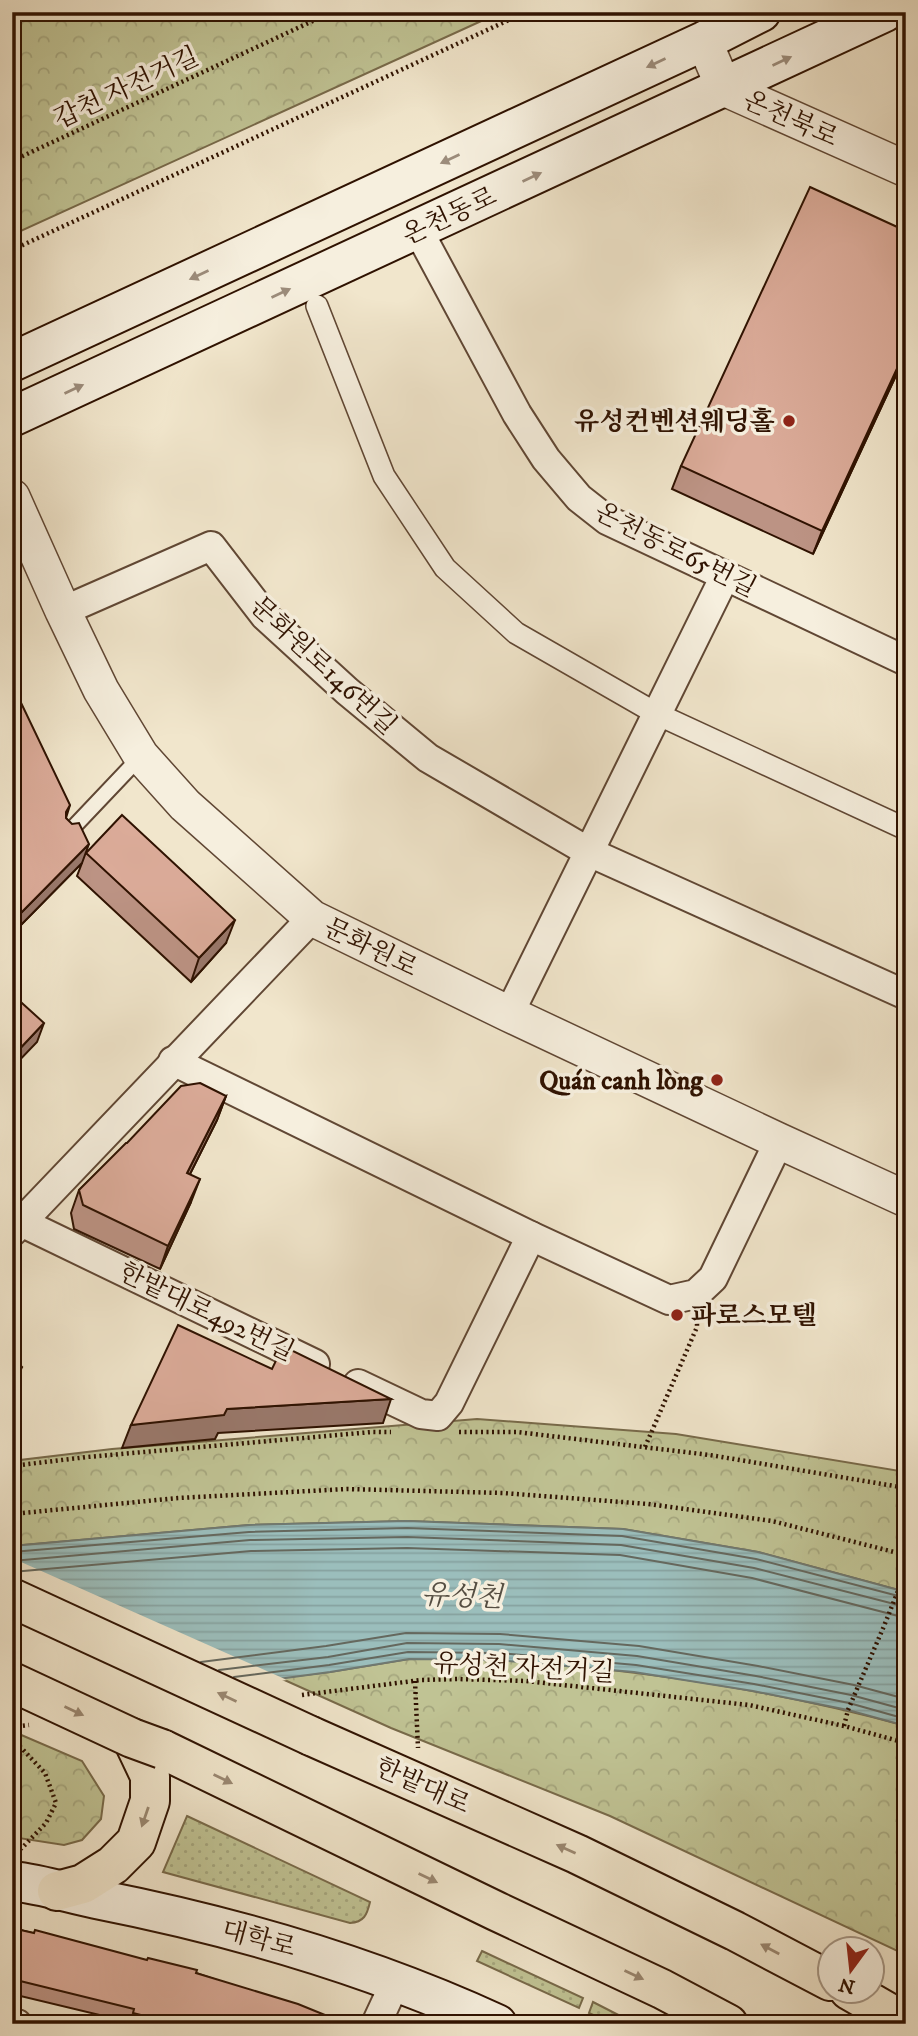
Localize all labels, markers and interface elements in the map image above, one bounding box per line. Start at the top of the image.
street label: 갑천 자전거길 [49,40,204,136]
one-way arrow [772,55,793,66]
one-way arrow [646,57,666,69]
street label: 온천북로 [738,84,843,155]
one-way arrow [439,154,460,165]
one-way arrow [522,171,542,183]
street label: 온천동로 [397,180,502,253]
one-way arrow [189,270,209,281]
one-way arrow [271,287,291,299]
one-way arrow [64,383,84,394]
place label: 유성컨벤션웨딩홀 [574,406,775,439]
marker: 유성컨벤션웨딩홀 [781,413,797,429]
street label: 온천동로65번길 [589,495,762,605]
street label: 문화원로146번길 [243,590,403,743]
street label: 문화원로 [318,911,423,985]
place label: Quán canh lòng [539,1065,704,1098]
marker: Quán canh lòng [709,1072,725,1088]
street label: 한밭대로492번길 [113,1256,300,1369]
place label: 파로스모텔 [691,1300,817,1333]
marker: 파로스모텔 [669,1307,685,1323]
water label: 유성천 [421,1578,505,1615]
street label: 유성천 자전거길 [432,1647,615,1690]
one-way arrow [217,1691,237,1703]
one-way arrow [64,1705,84,1717]
street label: 한밭대로 [370,1751,475,1822]
one-way arrow [213,1773,233,1785]
one-way arrow [139,1806,150,1827]
one-way arrow [556,1843,576,1855]
one-way arrow [418,1872,438,1884]
street label: 대학로 [218,1914,299,1965]
north arrow [816,1934,886,2004]
one-way arrow [760,1944,780,1955]
one-way arrow [623,1970,644,1981]
text: N [836,1972,858,1998]

